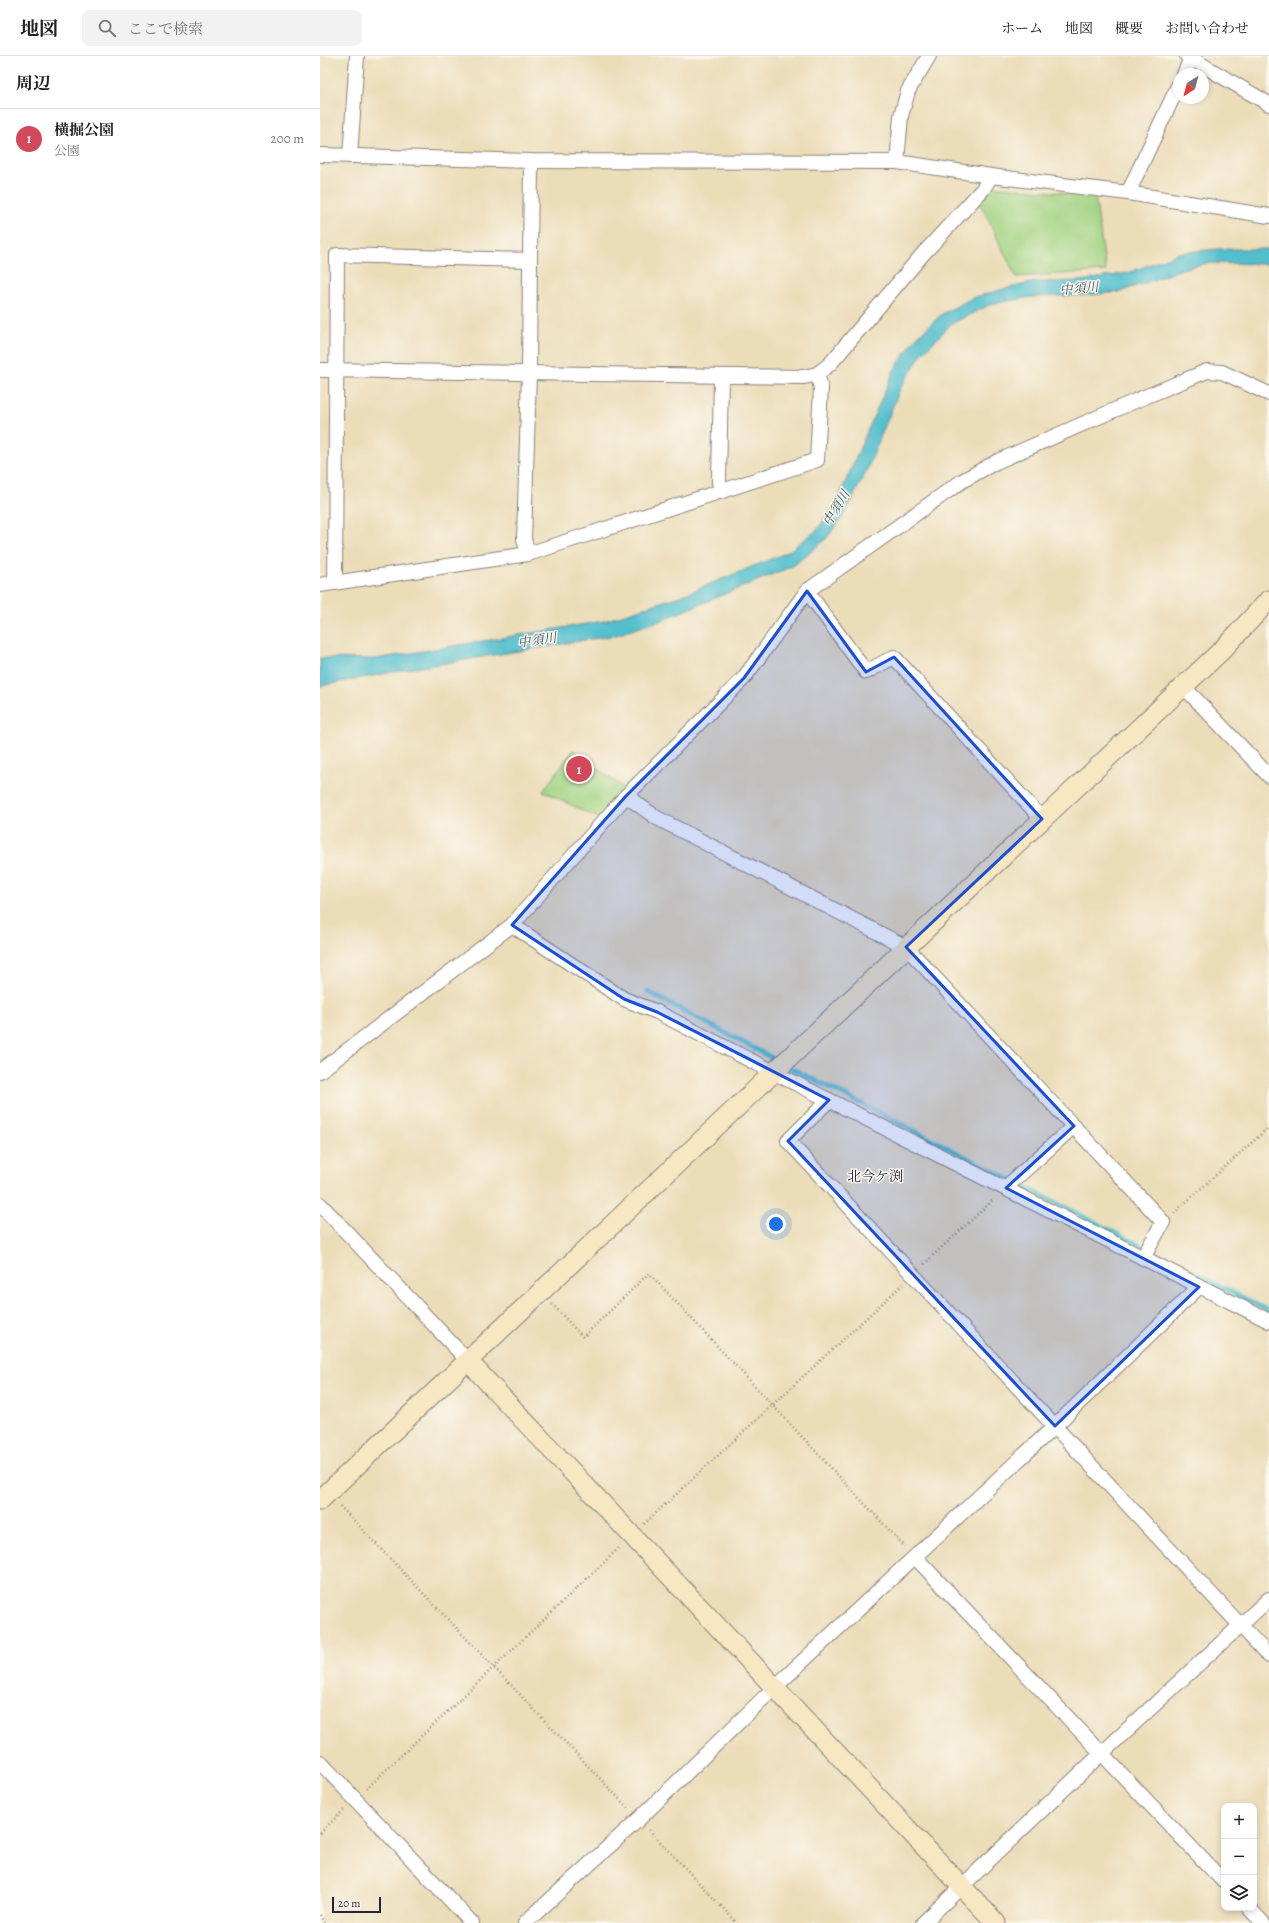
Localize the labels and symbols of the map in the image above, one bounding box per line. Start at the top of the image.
north arrow [1173,68,1209,104]
water label: 中須川 [1059,278,1101,298]
water label: 中須川 [819,485,854,529]
water label: 中須川 [516,629,559,651]
pin: 1 [566,754,592,784]
district label: 北今ケ渕 [847,1167,903,1186]
your location [766,1214,786,1234]
scale bar [332,1895,381,1914]

